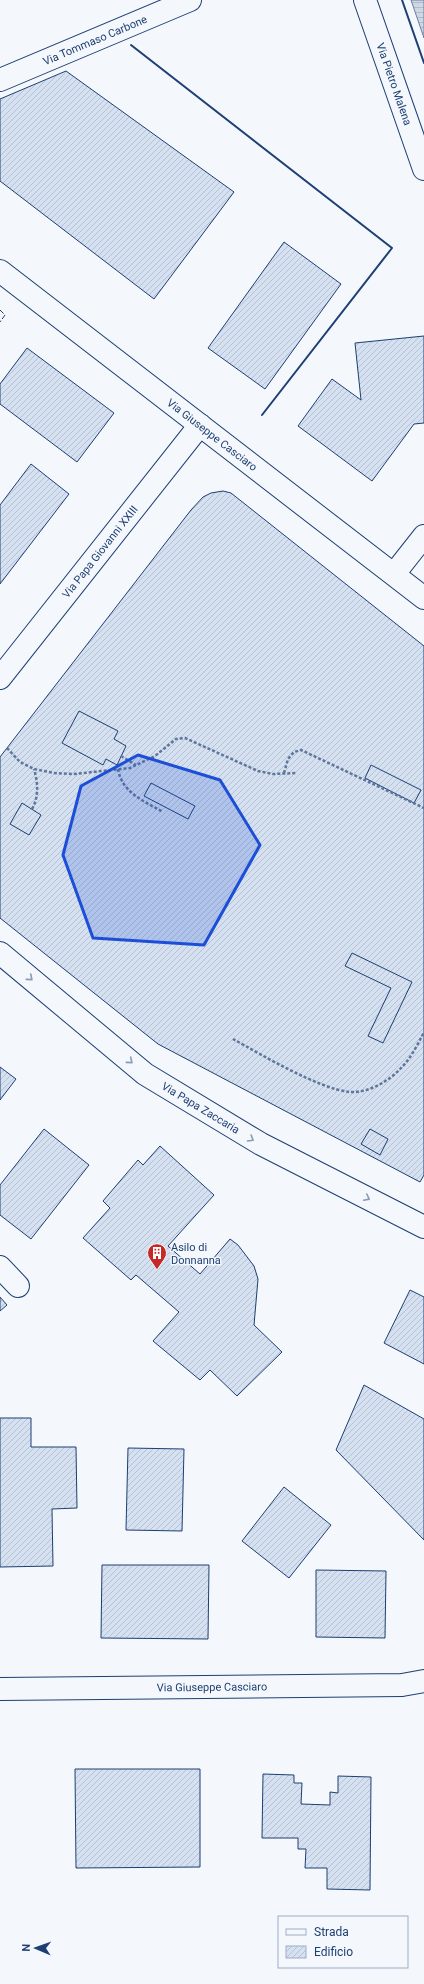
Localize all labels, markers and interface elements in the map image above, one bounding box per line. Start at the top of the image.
street label: Via Tommaso Carbone [41,12,149,68]
street label: Via Pietro Malena [374,41,415,127]
street label: Via Giuseppe Casciaro [165,396,260,474]
street label: Via Papa Giovanni XXIII [59,503,140,601]
one-way arrow [25,974,33,981]
one-way arrow [125,1057,132,1064]
street label: Via Papa Zaccaria [159,1079,242,1136]
one-way arrow [247,1134,254,1141]
one-way arrow [362,1193,370,1201]
place label: Asilo di Donnanna [171,1241,221,1267]
building icon: Asilo di Donnanna [146,1242,168,1270]
street label: Via Giuseppe Casciaro [157,1680,267,1694]
legend [278,1916,408,1968]
text: Strada [314,1925,349,1939]
north arrow [16,1928,56,1968]
text: N [20,1943,33,1952]
text: Edificio [314,1945,353,1959]

